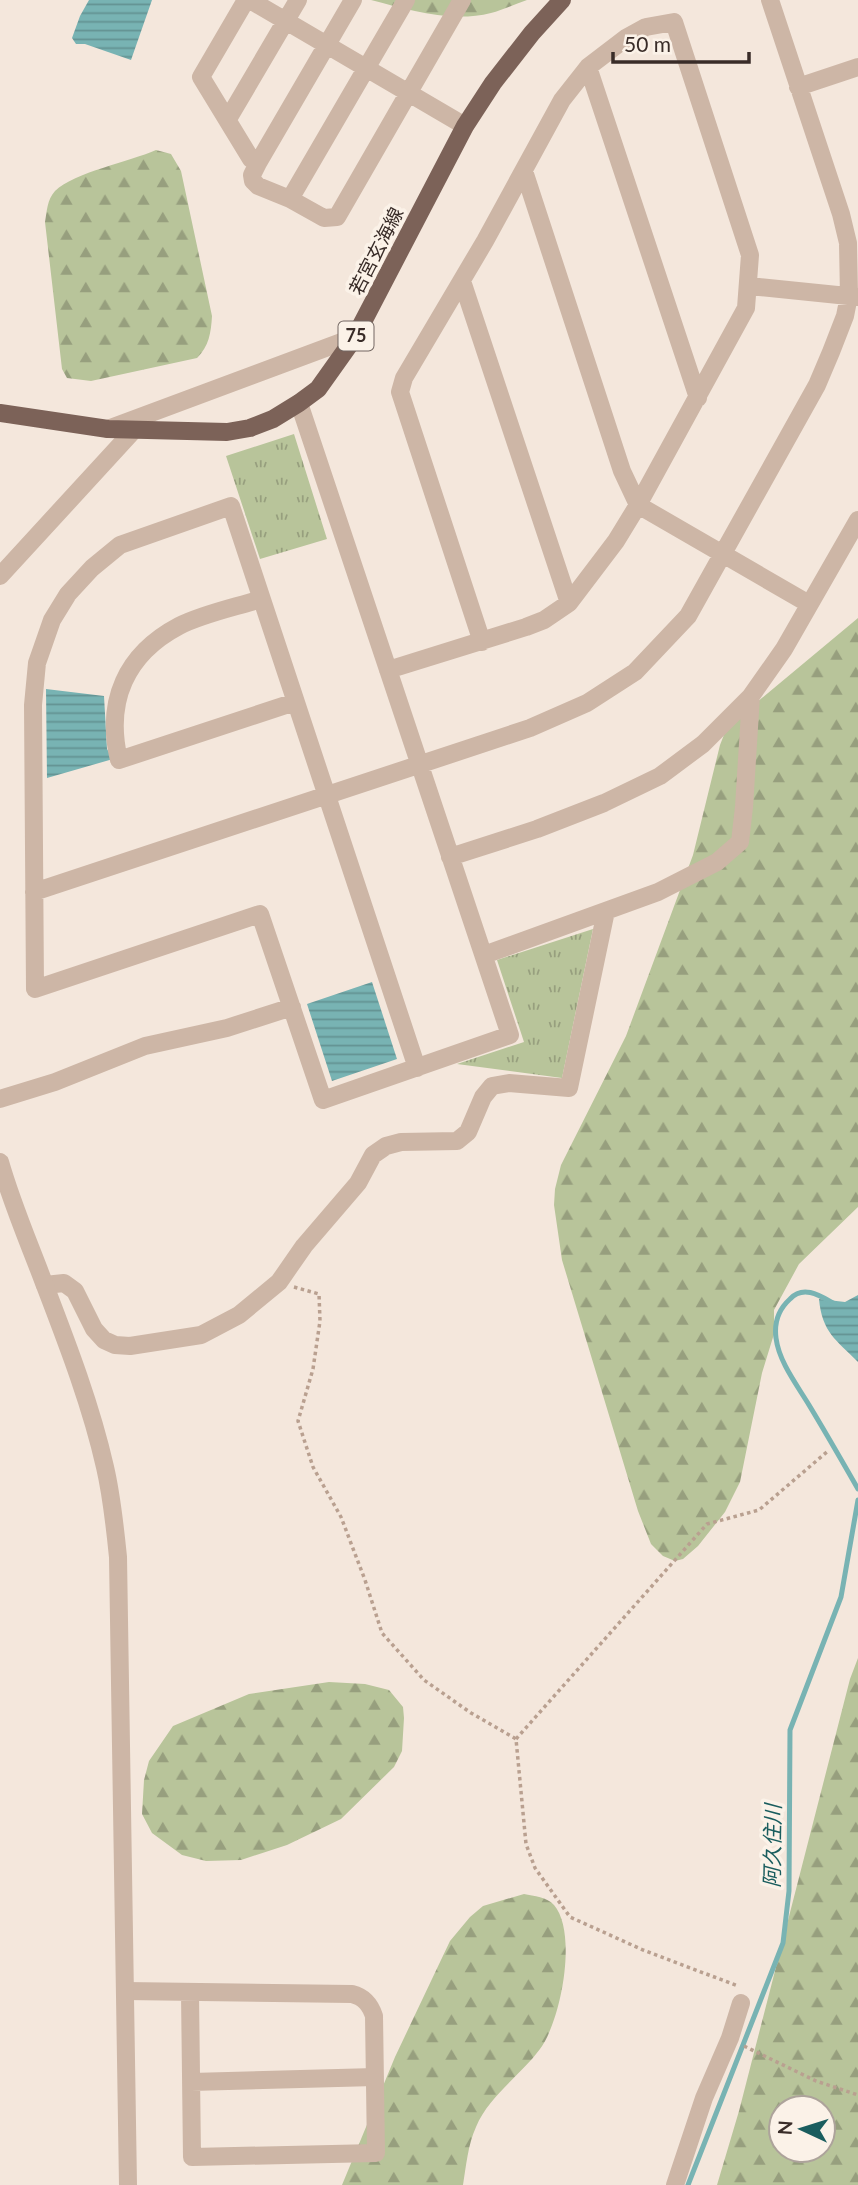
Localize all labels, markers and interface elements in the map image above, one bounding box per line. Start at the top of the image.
scale bar [613,21,750,65]
text: 50 m [624,31,671,56]
street label: 若宮玄海線 [344,203,407,298]
road number: 75 [338,322,374,350]
water label: 阿久住川 [758,1802,785,1888]
north arrow [767,2094,837,2164]
text: N [773,2120,797,2136]

